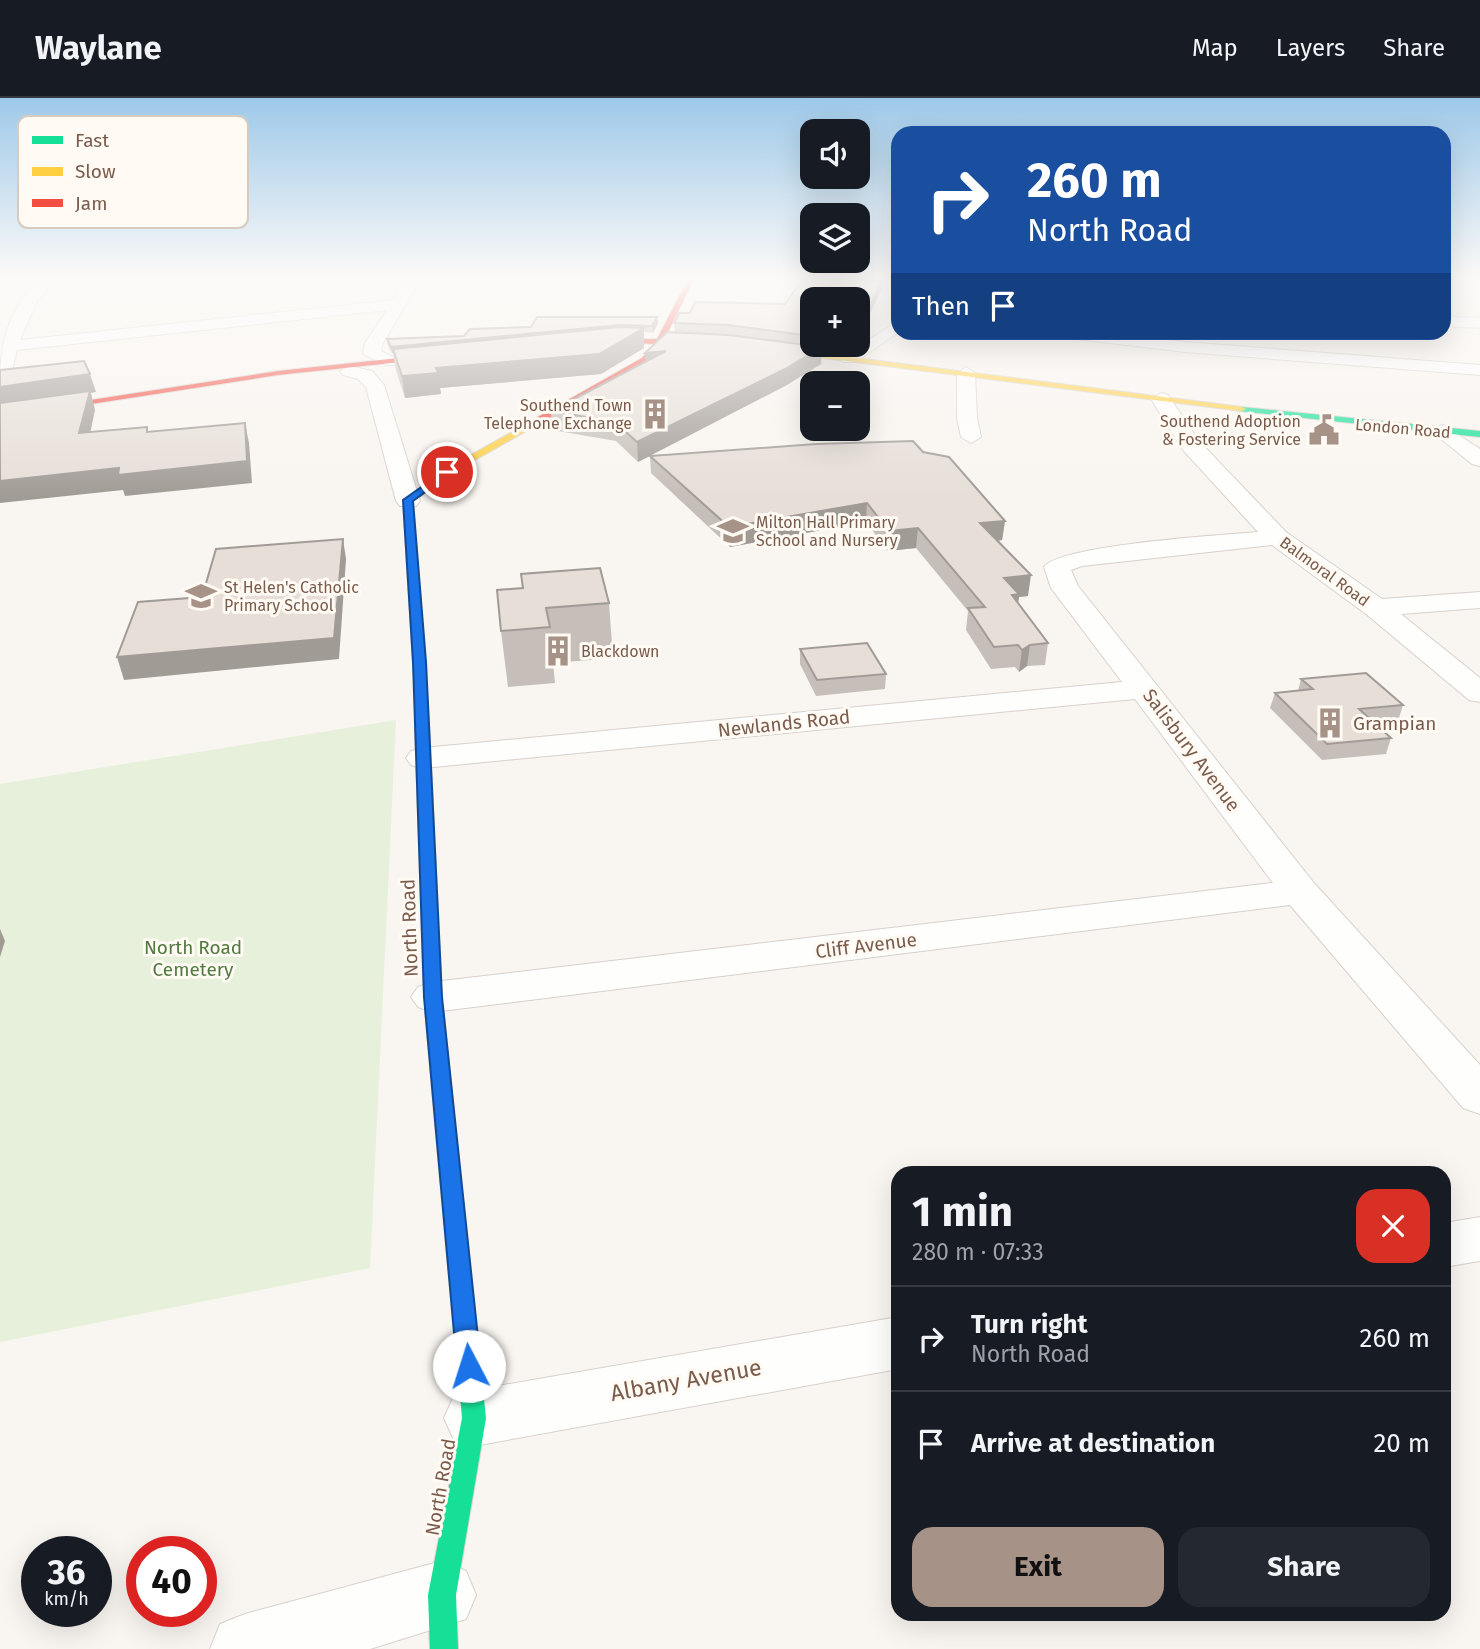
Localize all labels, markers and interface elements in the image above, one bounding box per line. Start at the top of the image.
text: Waylane [35,28,162,68]
text: Map [1192,34,1238,62]
text: Layers [1276,34,1345,62]
text: Share [1383,34,1445,62]
legend [18,116,248,228]
map controls [800,119,870,441]
button: sound [800,119,870,189]
text: Fast [75,129,109,152]
text: 260 m [1027,151,1162,210]
icon: right [912,154,1003,245]
text: Slow [75,160,116,183]
text: Jam [75,192,107,215]
button: layers [800,203,870,273]
text: North Road [1027,211,1192,249]
button: + [800,287,870,357]
icon: arrive [984,287,1022,325]
text: Then [912,291,970,322]
button: − [800,371,870,441]
place label: Southend Town Telephone Exchange [484,396,632,433]
building icon: Southend Town Telephone Exchange [638,397,672,431]
place label: Southend Adoption & Fostering Service [1160,412,1301,449]
public building icon: Southend Adoption & Fostering Service [1307,413,1341,447]
street label: London Road [1354,415,1451,442]
pin [417,442,477,502]
icon: arrive [428,453,466,491]
place label: Milton Hall Primary School and Nursery [756,513,898,550]
school or university icon: Milton Hall Primary School and Nursery [716,514,750,548]
street label: Balmoral Road [1276,533,1373,610]
place label: St Helen's Catholic Primary School [224,578,359,615]
school or university icon: St Helen's Catholic Primary School [184,579,218,613]
building icon: Blackdown [541,634,575,668]
place label: Blackdown [581,642,660,661]
street label: Salisbury Avenue [1138,685,1245,816]
street label: Newlands Road [717,705,851,742]
building icon: Grampian [1313,706,1347,740]
place label: Grampian [1353,712,1436,735]
street label: North Road [396,878,423,977]
street label: Cliff Avenue [814,928,918,963]
park label: North Road Cemetery [144,936,242,981]
text: 1 min [912,1187,1013,1237]
button: close [1356,1189,1430,1263]
text: 280 m · 07:33 [912,1238,1044,1266]
text: Turn right [971,1309,1088,1340]
icon: right [912,1320,950,1358]
text: 260 m [1360,1323,1430,1354]
position arrow [432,1329,506,1403]
text: North Road [971,1340,1090,1368]
street label: Albany Avenue [608,1353,764,1407]
icon: arrive [912,1425,950,1463]
text: Arrive at destination [971,1428,1215,1459]
text: 20 m [1373,1428,1430,1459]
street label: North Road [421,1437,460,1537]
button: Exit [912,1527,1164,1607]
button: Share [1178,1527,1430,1607]
speed limit sign: 40 [126,1536,217,1627]
text: 36 [48,1551,85,1593]
text: km/h [44,1588,89,1610]

